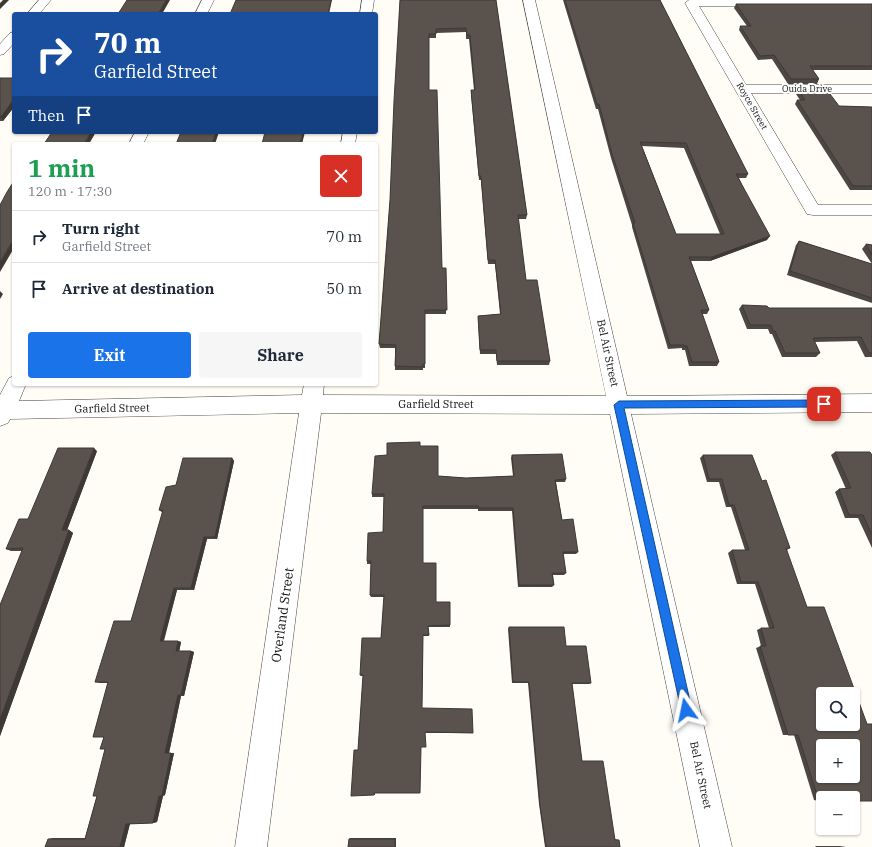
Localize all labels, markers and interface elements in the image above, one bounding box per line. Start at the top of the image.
text: 70 m [94,24,161,61]
icon: right [28,28,80,80]
text: Garfield Street [94,60,217,83]
street label: Royce Street [735,80,770,131]
street label: Ouida Drive [782,83,832,94]
icon: arrive [73,104,95,126]
text: Then [28,106,65,125]
text: 1 min [28,152,95,184]
button: close [320,155,362,197]
text: 120 m · 17:30 [28,183,112,200]
text: Turn right [62,219,140,238]
icon: right [28,226,50,248]
text: 70 m [326,227,362,246]
text: Garfield Street [62,238,151,255]
icon: arrive [28,278,50,300]
text: Arrive at destination [62,279,214,298]
text: 50 m [326,279,362,298]
street label: Bel Air Street [594,318,622,388]
button: Exit [28,332,191,378]
button: Share [199,332,362,378]
pin [807,387,841,421]
icon: arrive [813,393,835,415]
street label: Garfield Street [398,397,474,411]
street label: Garfield Street [74,400,150,416]
street label: Overland Street [267,566,298,664]
map controls [816,687,860,835]
button: search [816,687,860,731]
position arrow [665,689,707,731]
button: + [816,739,860,783]
street label: Bel Air Street [687,740,715,810]
button: − [816,791,860,835]

